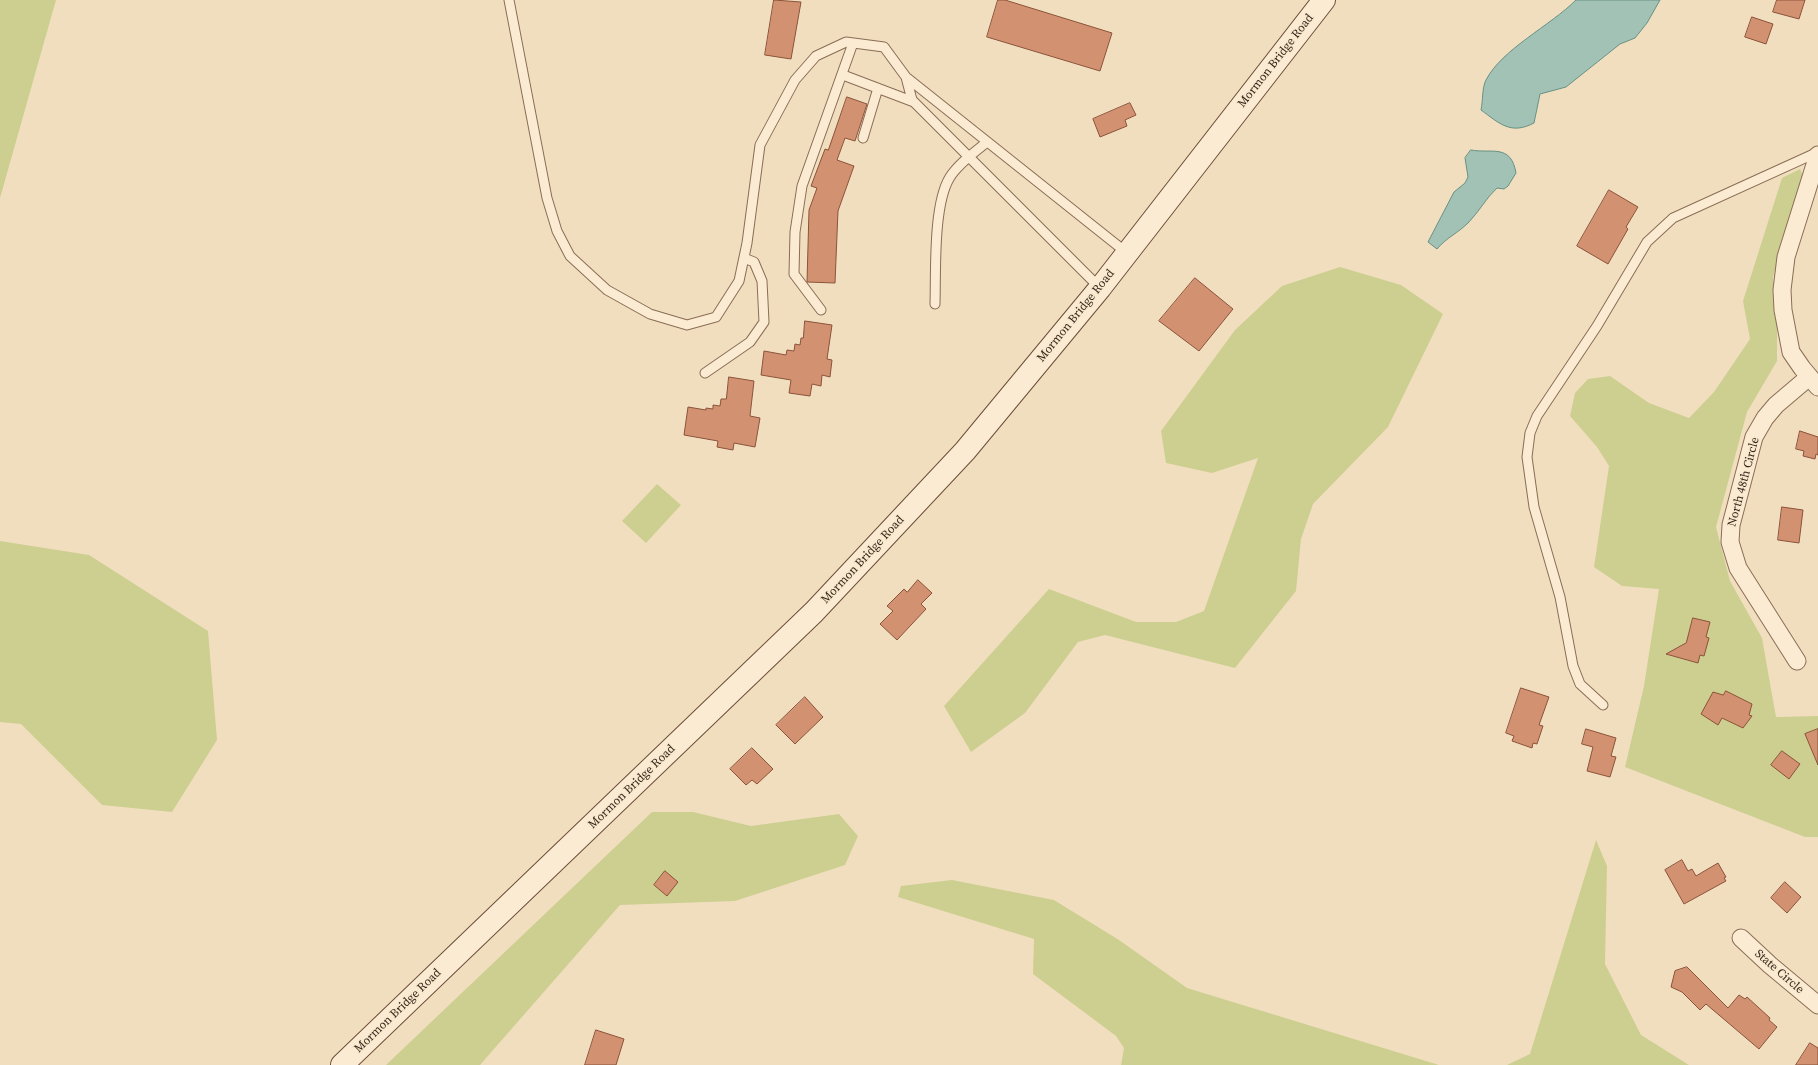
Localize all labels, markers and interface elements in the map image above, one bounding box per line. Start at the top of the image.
street label: Mormon Bridge Road [1235,11,1317,111]
street label: Mormon Bridge Road [1034,267,1118,365]
street label: North 48th Circle [1725,436,1763,528]
street label: Mormon Bridge Road [819,513,907,607]
street label: Mormon Bridge Road [586,742,678,832]
street label: State Circle [1751,947,1807,997]
street label: Mormon Bridge Road [352,966,444,1056]

